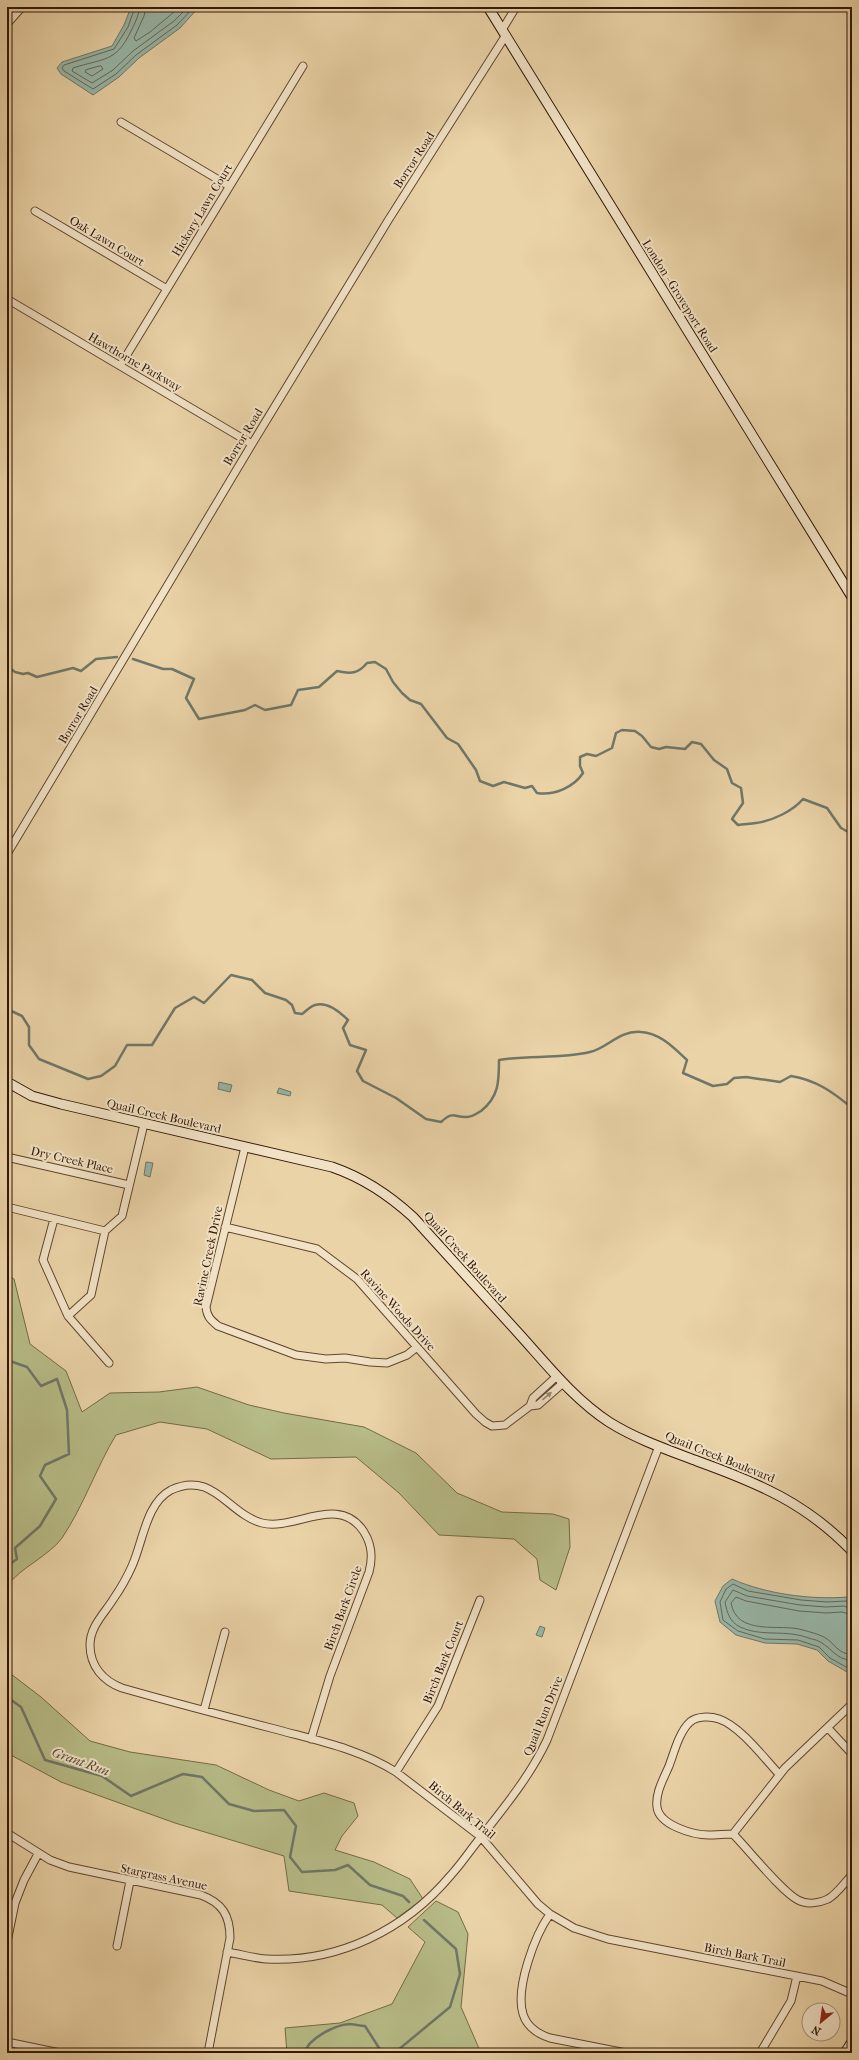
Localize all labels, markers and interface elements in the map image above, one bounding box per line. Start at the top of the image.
street label: Borror Road [391,129,438,191]
street label: Hickory Lawn Court [169,161,236,259]
street label: Oak Lawn Court [67,213,148,269]
street label: London - Groveport Road [640,237,721,355]
street label: Hawthorne Parkway [86,330,185,395]
street label: Borror Road [220,405,266,468]
street label: Borror Road [55,683,101,746]
street label: Quail Creek Boulevard [105,1096,223,1136]
street label: Dry Creek Place [29,1144,115,1176]
street label: Ravine Creek Drive [191,1205,225,1307]
street label: Quail Creek Boulevard [421,1209,510,1306]
street label: Ravine Woods Drive [358,1266,438,1354]
one-way arrow [542,1392,553,1401]
street label: Quail Creek Boulevard [663,1429,777,1486]
street label: Birch Bark Circle [321,1564,365,1652]
street label: Birch Bark Court [420,1618,466,1706]
street label: Quail Run Drive [521,1674,565,1758]
water label: Grant Run [50,1744,112,1779]
street label: Birch Bark Trail [426,1778,499,1842]
street label: Stargrass Avenue [119,1861,209,1893]
street label: Birch Bark Trail [703,1940,788,1970]
north arrow [801,2002,841,2042]
text: N [809,2022,823,2038]

